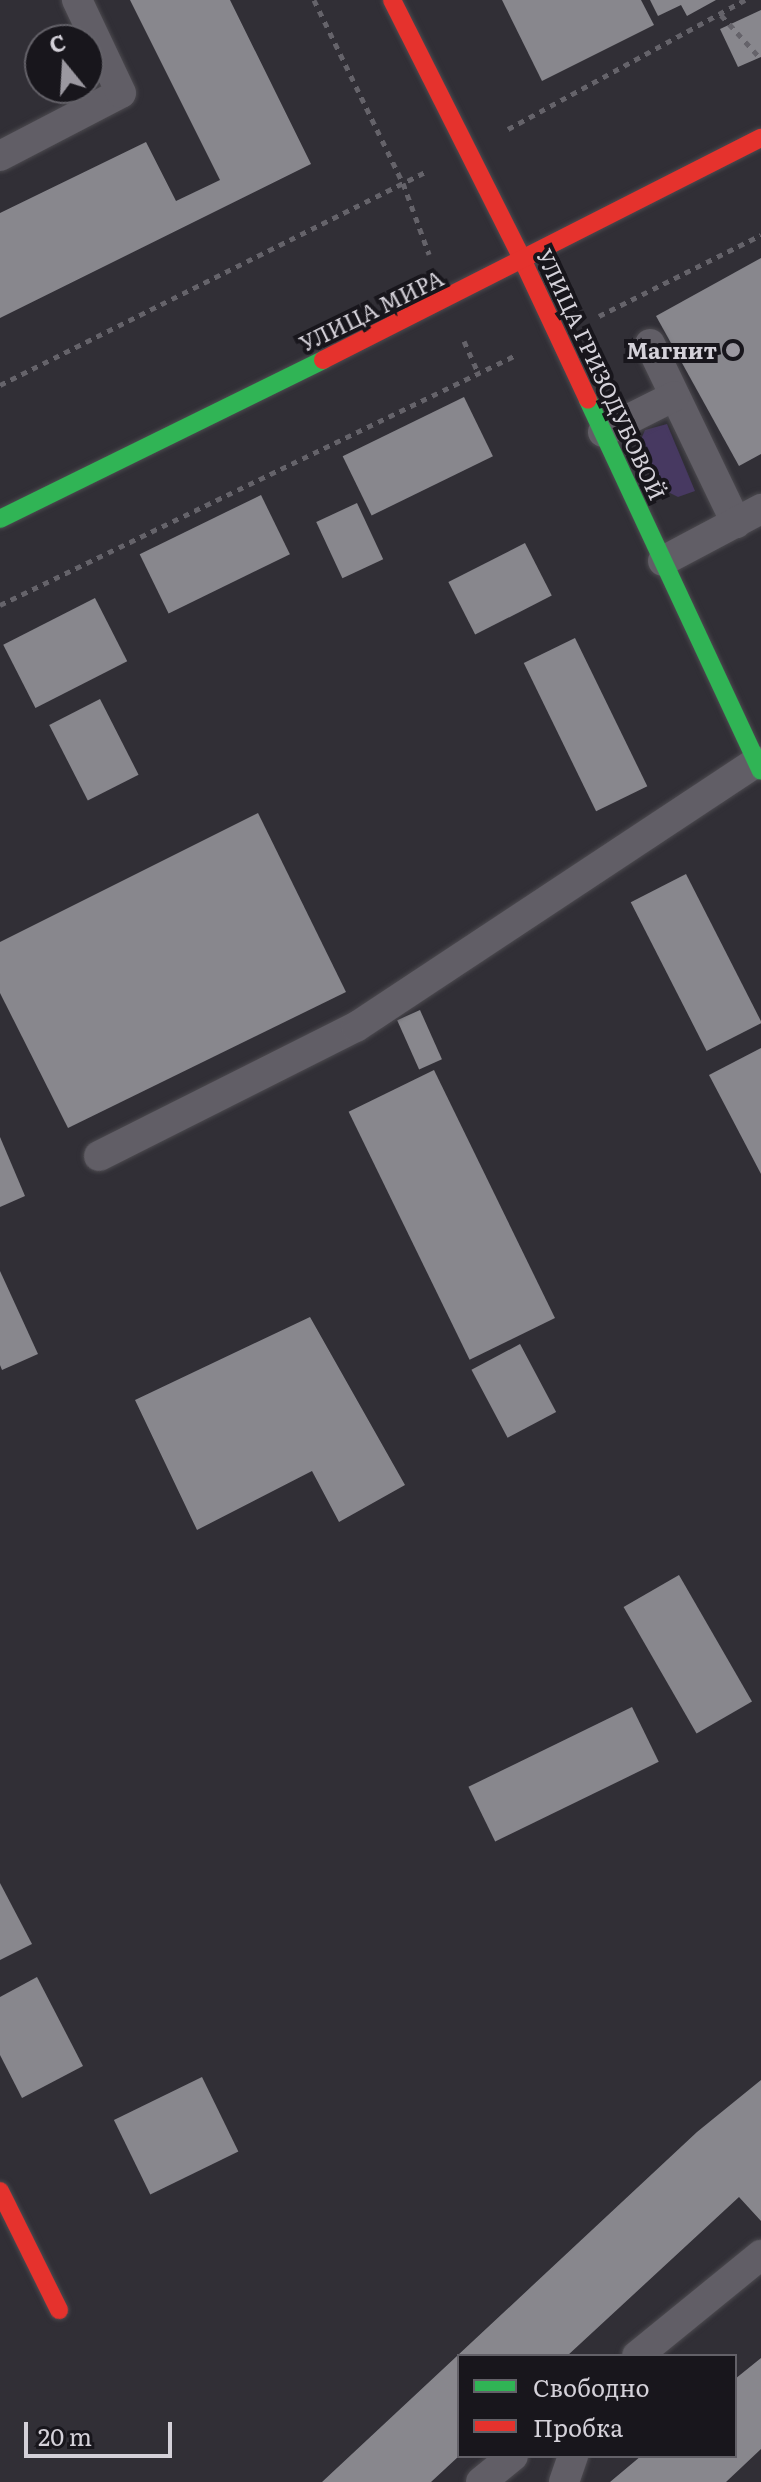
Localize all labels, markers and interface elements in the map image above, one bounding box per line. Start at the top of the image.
north arrow [24,24,104,104]
text: С [45,24,70,61]
street label: УЛИЦА ГРИЗОДУБОВОЙ [532,244,672,504]
street label: УЛИЦА МИРА [295,264,447,356]
place label: Магнит [626,337,717,363]
marker: Магнит [724,341,742,359]
legend [457,2354,737,2458]
text: Свободно [533,2369,650,2404]
scale bar [28,2406,176,2456]
text: Пробка [533,2409,623,2444]
text: 20 m [38,2418,92,2453]

